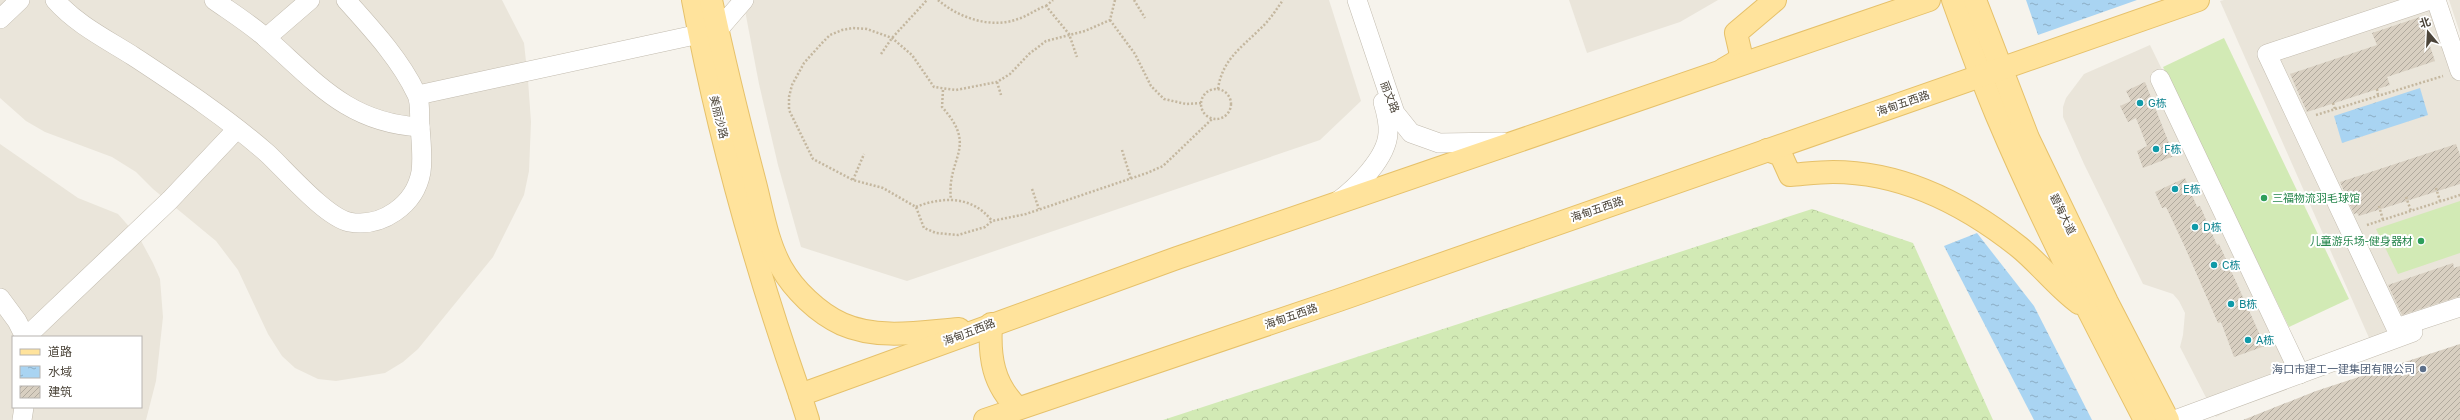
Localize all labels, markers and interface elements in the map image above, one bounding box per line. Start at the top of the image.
north arrow [2408,12,2448,52]
text: 北 [2418,14,2432,30]
street label: 丽文路 [1378,79,1402,115]
street label: 海甸五西路 [1875,87,1931,118]
street label: 美丽沙路 [708,94,731,140]
place label: G栋 [2148,96,2167,109]
marker: G栋 [2135,98,2145,108]
place label: F栋 [2164,142,2182,155]
marker: F栋 [2151,144,2161,154]
place label: E栋 [2183,182,2201,195]
marker: E栋 [2170,184,2180,194]
street label: 碧海大道 [2048,191,2079,236]
place label: 三福物流羽毛球馆 [2272,191,2360,204]
street label: 海甸五西路 [1569,193,1625,224]
marker: 三福物流羽毛球馆 [2259,193,2269,203]
place label: D栋 [2203,220,2222,233]
marker: D栋 [2190,222,2200,232]
place label: 儿童游乐场-健身器材 [2310,234,2413,247]
marker: 儿童游乐场-健身器材 [2416,236,2426,246]
place label: C栋 [2222,258,2240,271]
marker: C栋 [2209,260,2219,270]
place label: B栋 [2239,297,2257,310]
marker: B栋 [2226,299,2236,309]
street label: 海甸五西路 [1263,300,1319,331]
street label: 海甸五西路 [941,316,997,347]
place label: A栋 [2256,333,2274,346]
marker: A栋 [2243,335,2253,345]
legend [12,336,142,408]
text: 道路 [48,344,72,359]
place label: 海口市建工一建集团有限公司 [2272,362,2415,375]
text: 水域 [48,364,72,379]
marker: 海口市建工一建集团有限公司 [2418,364,2428,374]
text: 建筑 [48,384,72,399]

